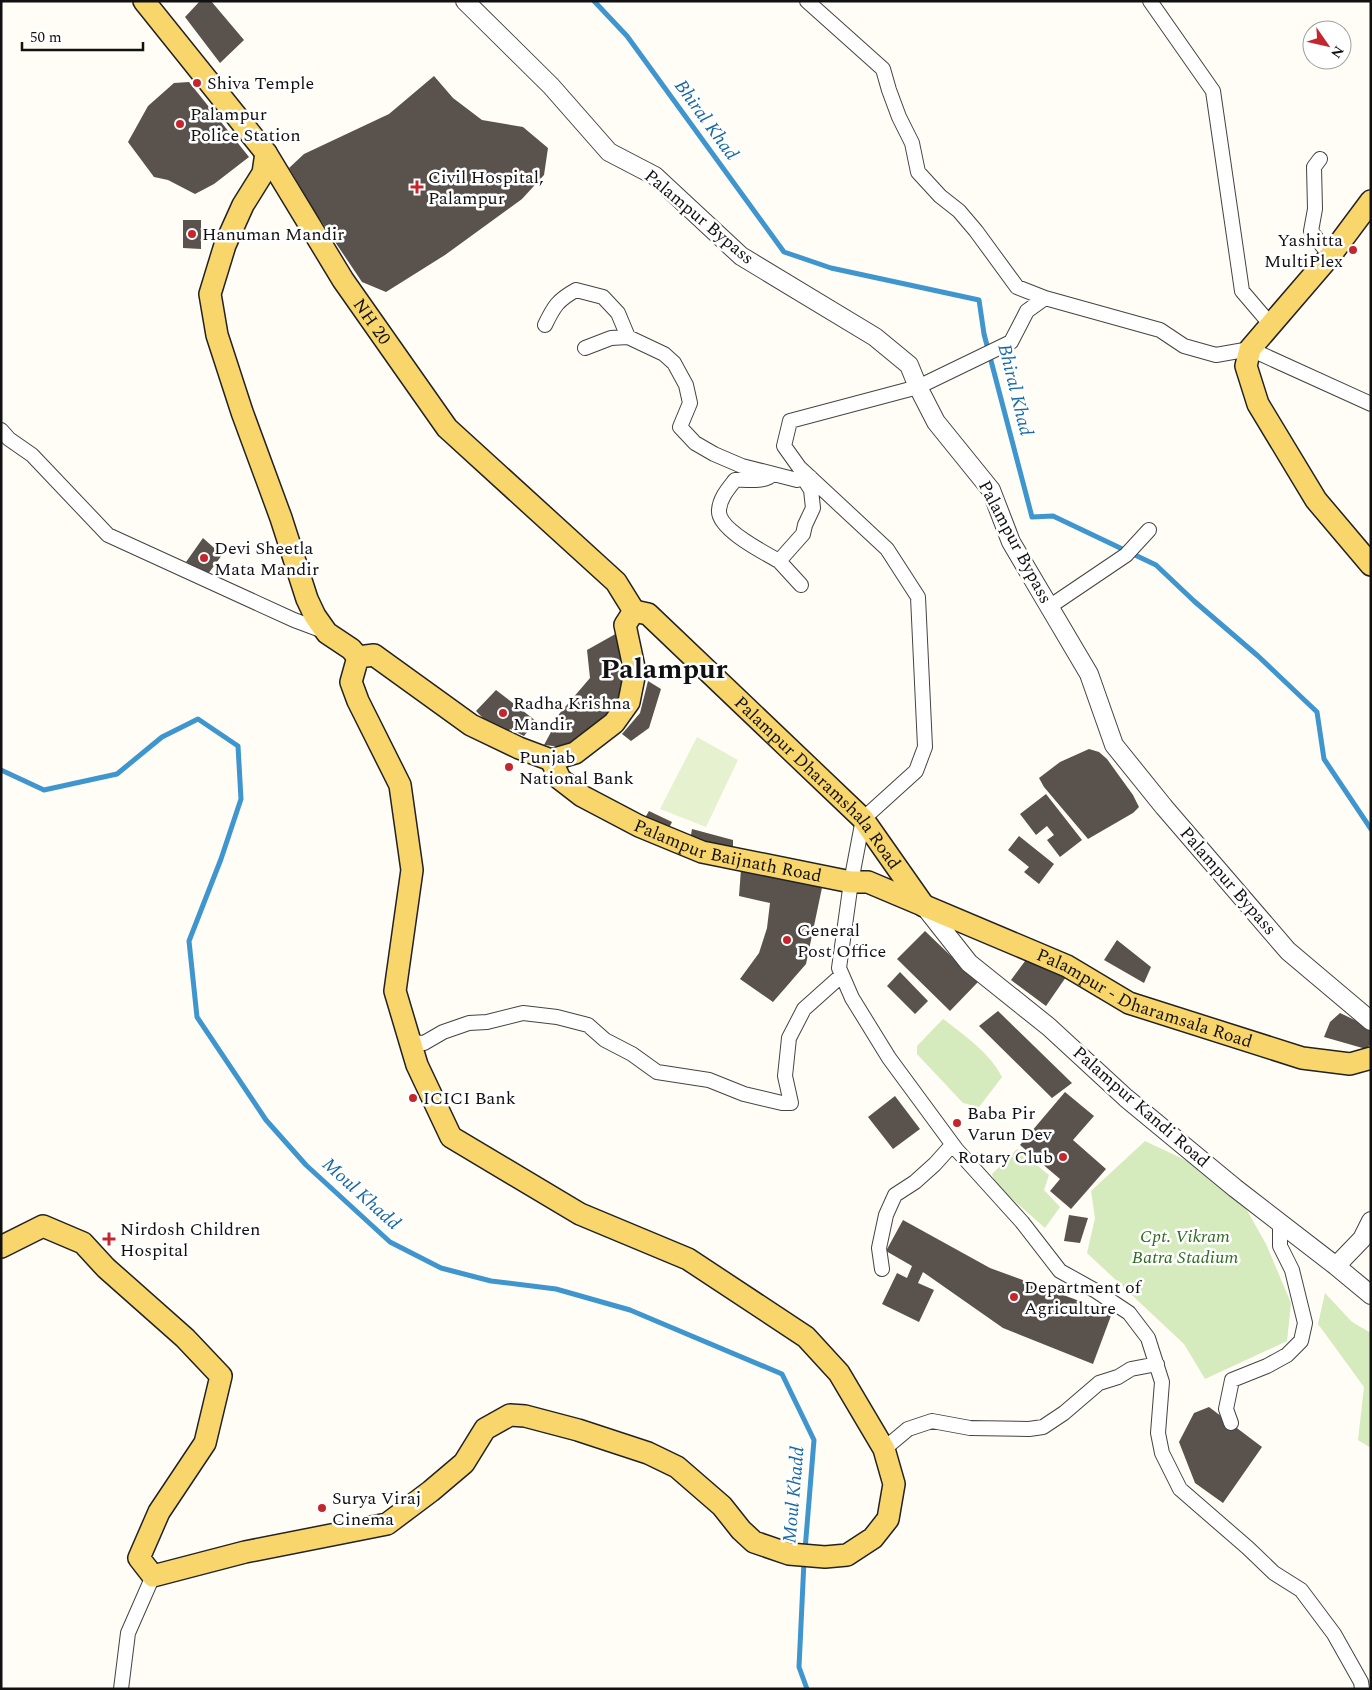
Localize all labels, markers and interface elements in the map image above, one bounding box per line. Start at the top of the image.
scale bar [22,20,144,52]
north arrow [1302,20,1352,70]
text: 50 m [30,26,62,49]
text: N [1325,41,1349,63]
place label: Shiva Temple [207,70,314,97]
water label: Bhiral Khad [667,74,745,167]
marker: Shiva Temple [191,77,203,89]
place label: Palampur Police Station [190,101,301,149]
marker: Palampur Police Station [174,118,186,130]
street label: Palampur Bypass [638,163,760,271]
place label: Civil Hospital, Palampur [428,164,544,212]
marker: Civil Hospital, Palampur [410,180,424,194]
place label: Hanuman Mandir [202,221,345,248]
place label: Yashitta MultiPlex [1264,227,1343,275]
marker: Hanuman Mandir [186,228,198,240]
marker: Yashitta MultiPlex [1347,244,1359,256]
street label: NH 20 [346,293,398,350]
water label: Bhiral Khad [990,341,1040,439]
street label: Palampur Bypass [971,475,1059,609]
place label: Devi Sheetla Mata Mandir [214,535,319,583]
marker: Devi Sheetla Mata Mandir [198,552,210,564]
district label: Palampur [601,648,727,691]
street label: Palampur Dharamshala Road [728,689,908,875]
place label: Radha Krishna Mandir [513,690,631,738]
marker: Radha Krishna Mandir [497,707,509,719]
place label: Punjab National Bank [519,744,634,792]
marker: Punjab National Bank [503,761,515,773]
street label: Palampur Baijnath Road [630,812,824,889]
street label: Palampur Bypass [1173,821,1283,941]
place label: General Post Office [797,917,886,965]
marker: General Post Office [781,934,793,946]
street label: Palampur - Dharamsala Road [1032,941,1256,1055]
street label: Palampur Kandi Road [1066,1040,1216,1174]
place label: ICICI Bank [423,1085,516,1112]
marker: ICICI Bank [407,1092,419,1104]
place label: Baba Pir Varun Dev [967,1100,1053,1148]
marker: Baba Pir Varun Dev [951,1117,963,1129]
place label: Rotary Club [957,1144,1053,1171]
water label: Moul Khadd [315,1151,407,1237]
marker: Rotary Club [1057,1151,1069,1163]
place label: Nirdosh Children Hospital [120,1216,260,1264]
park label: Cpt. Vikram Batra Stadium [1132,1223,1238,1271]
marker: Nirdosh Children Hospital [102,1232,116,1246]
place label: Department of Agriculture [1024,1274,1143,1322]
marker: Department of Agriculture [1008,1291,1020,1303]
water label: Moul Khadd [775,1445,813,1545]
place label: Surya Viraj Cinema [332,1485,421,1533]
marker: Surya Viraj Cinema [316,1502,328,1514]

